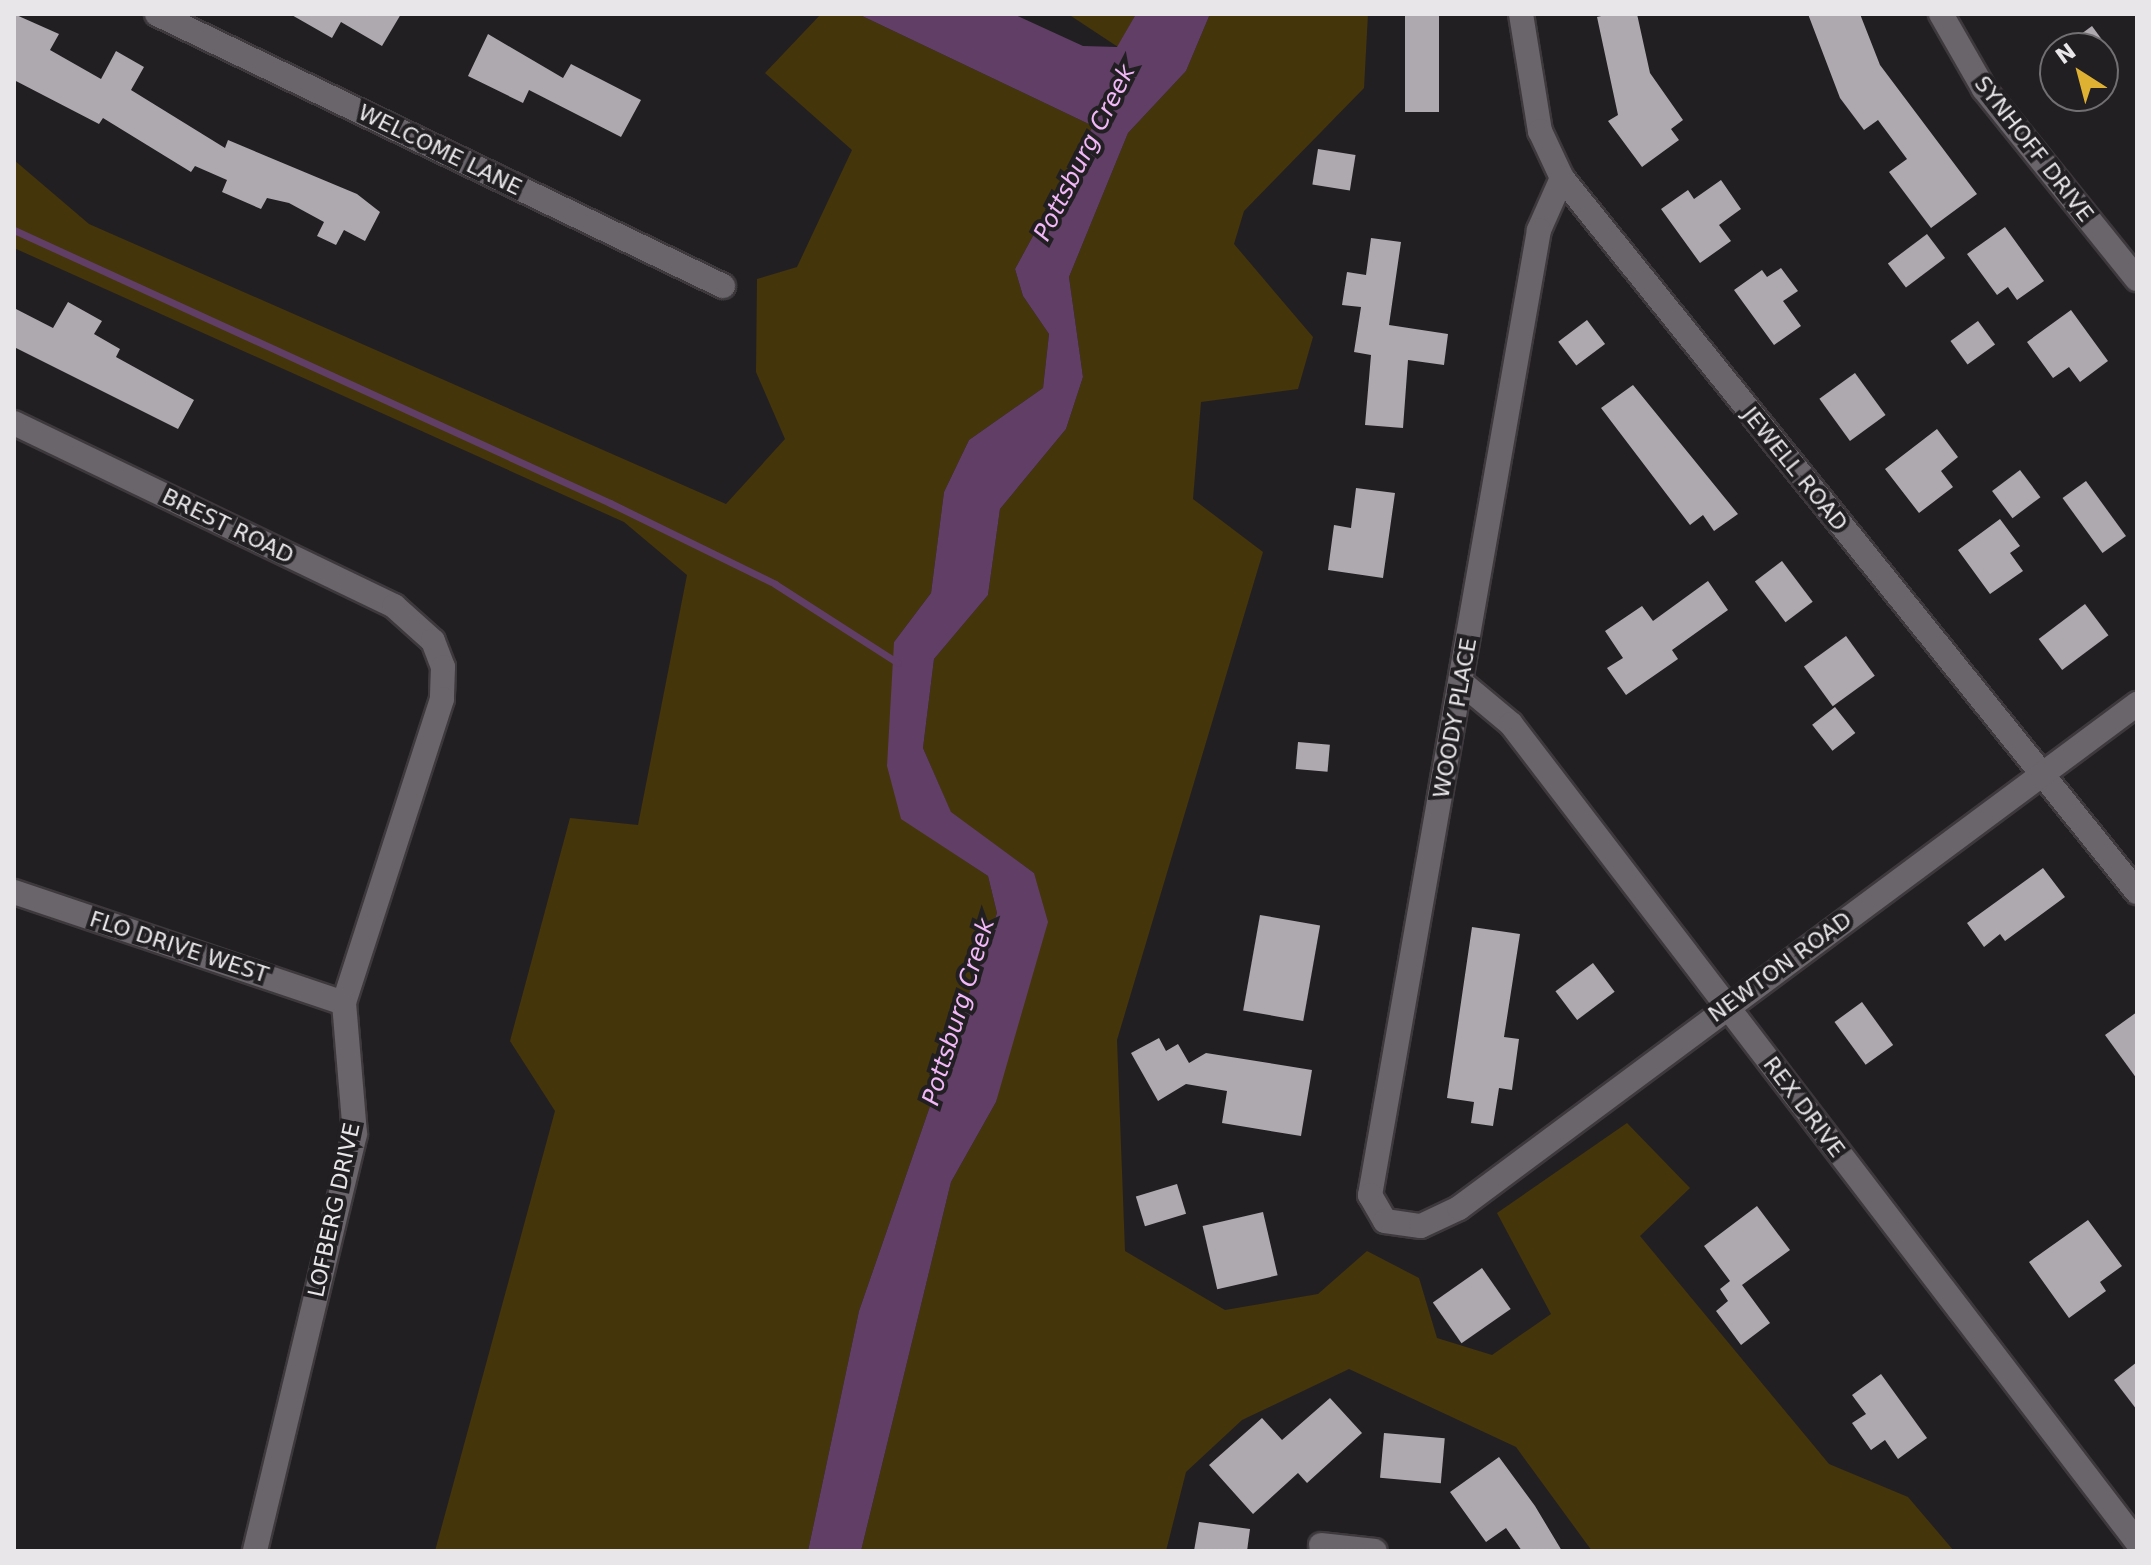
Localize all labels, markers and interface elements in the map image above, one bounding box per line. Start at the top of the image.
north arrow [2039,32,2119,112]
text: N [2051,38,2081,69]
water label: Pottsburg Creek [1028,60,1142,246]
street label: SYNHOFF DRIVE [1969,71,2099,227]
street label: WELCOME LANE [354,99,526,201]
street label: JEWELL ROAD [1737,402,1853,536]
street label: BREST ROAD [158,483,298,569]
street label: WOODY PLACE [1428,636,1482,800]
street label: FLO DRIVE WEST [86,906,272,988]
street label: NEWTON ROAD [1703,906,1857,1028]
water label: Pottsburg Creek [917,915,1001,1109]
street label: REX DRIVE [1758,1052,1850,1162]
street label: LOFBERG DRIVE [303,1120,365,1300]

